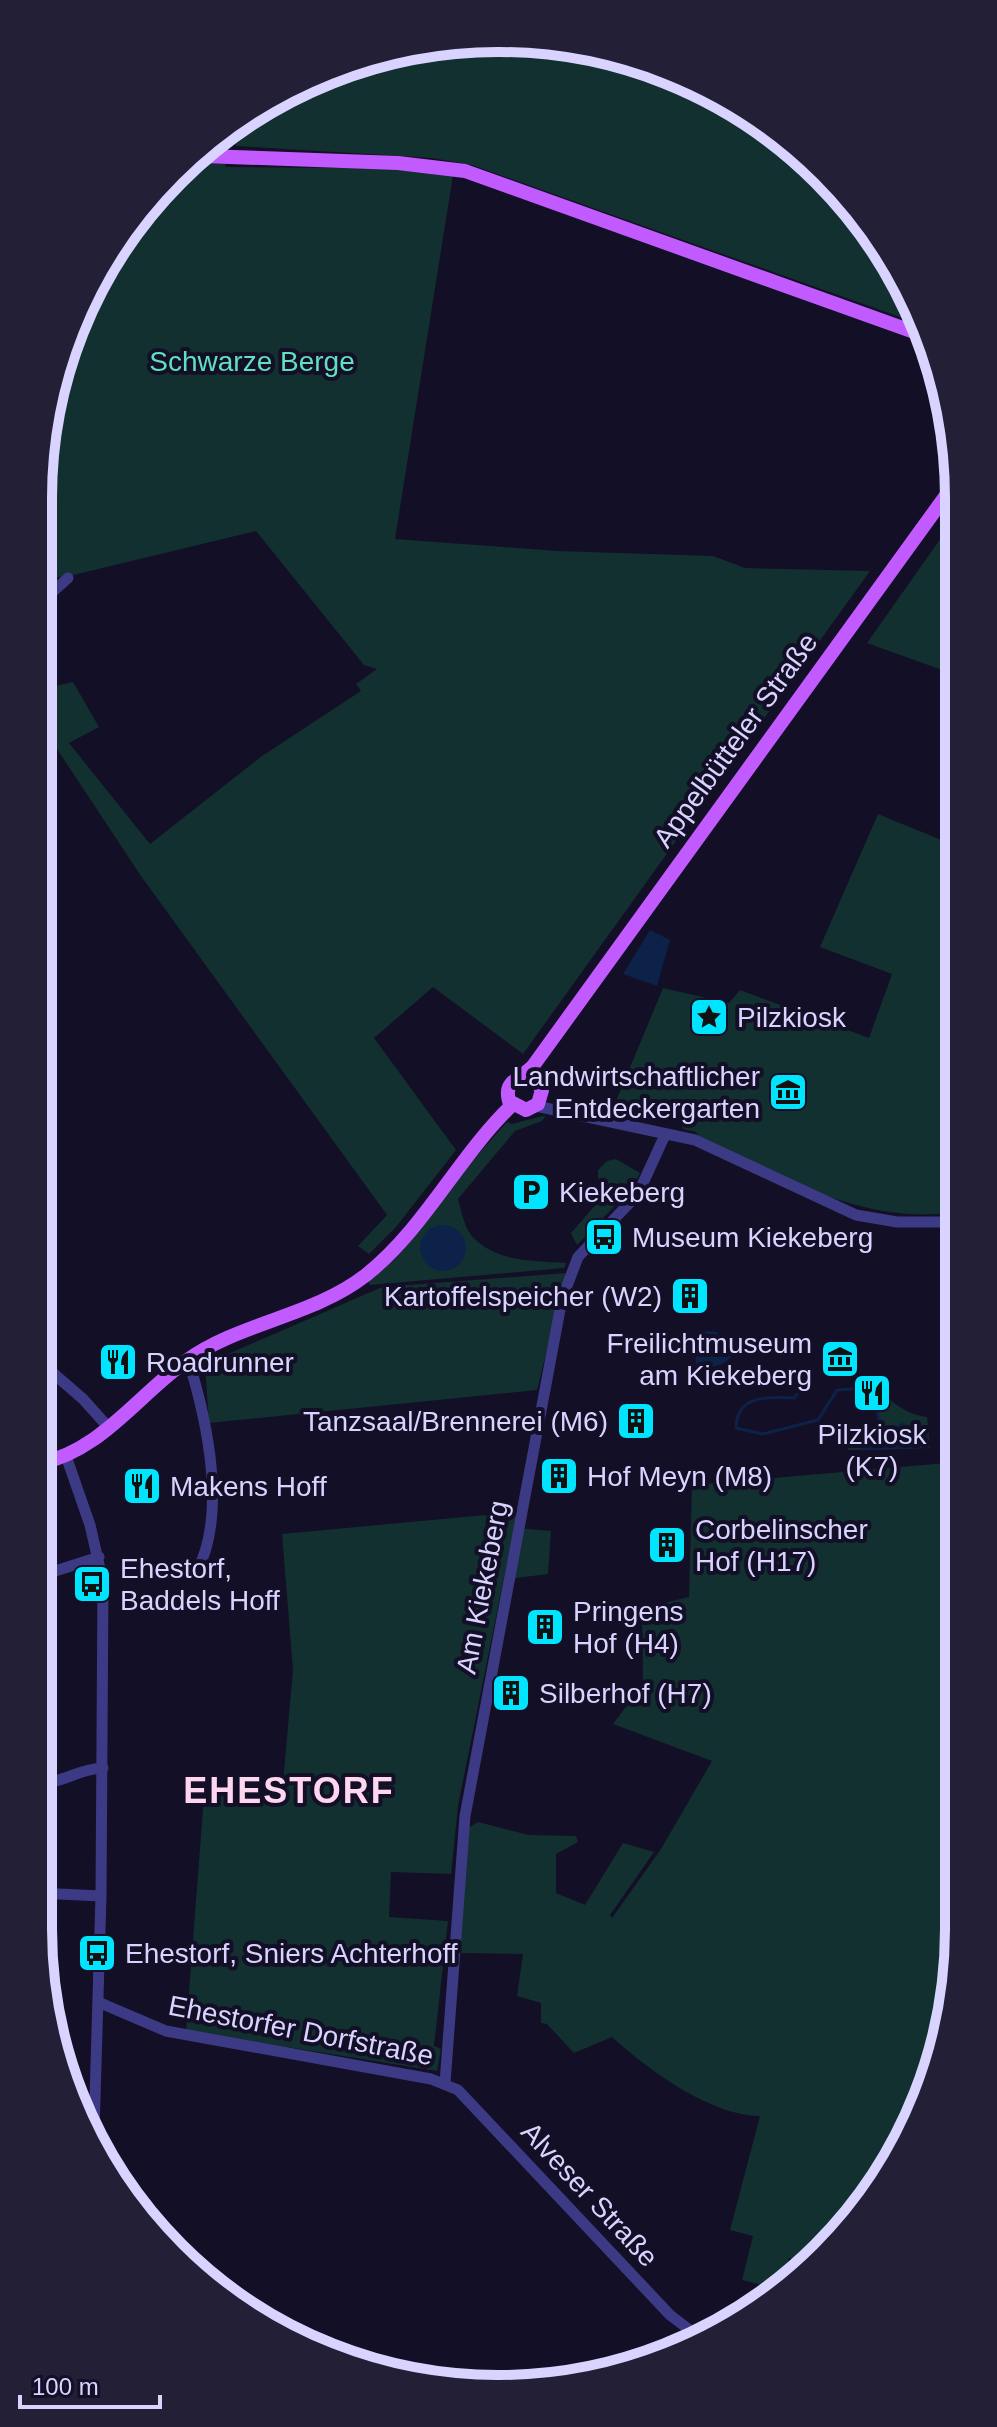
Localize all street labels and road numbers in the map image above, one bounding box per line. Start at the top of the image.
street label: Appelbütteler Straße [647,627,823,853]
street label: Am Kiekeberg [450,1498,514,1676]
street label: Ehestorfer Dorfstraße [166,1990,436,2071]
street label: Alveser Straße [515,2116,664,2273]

